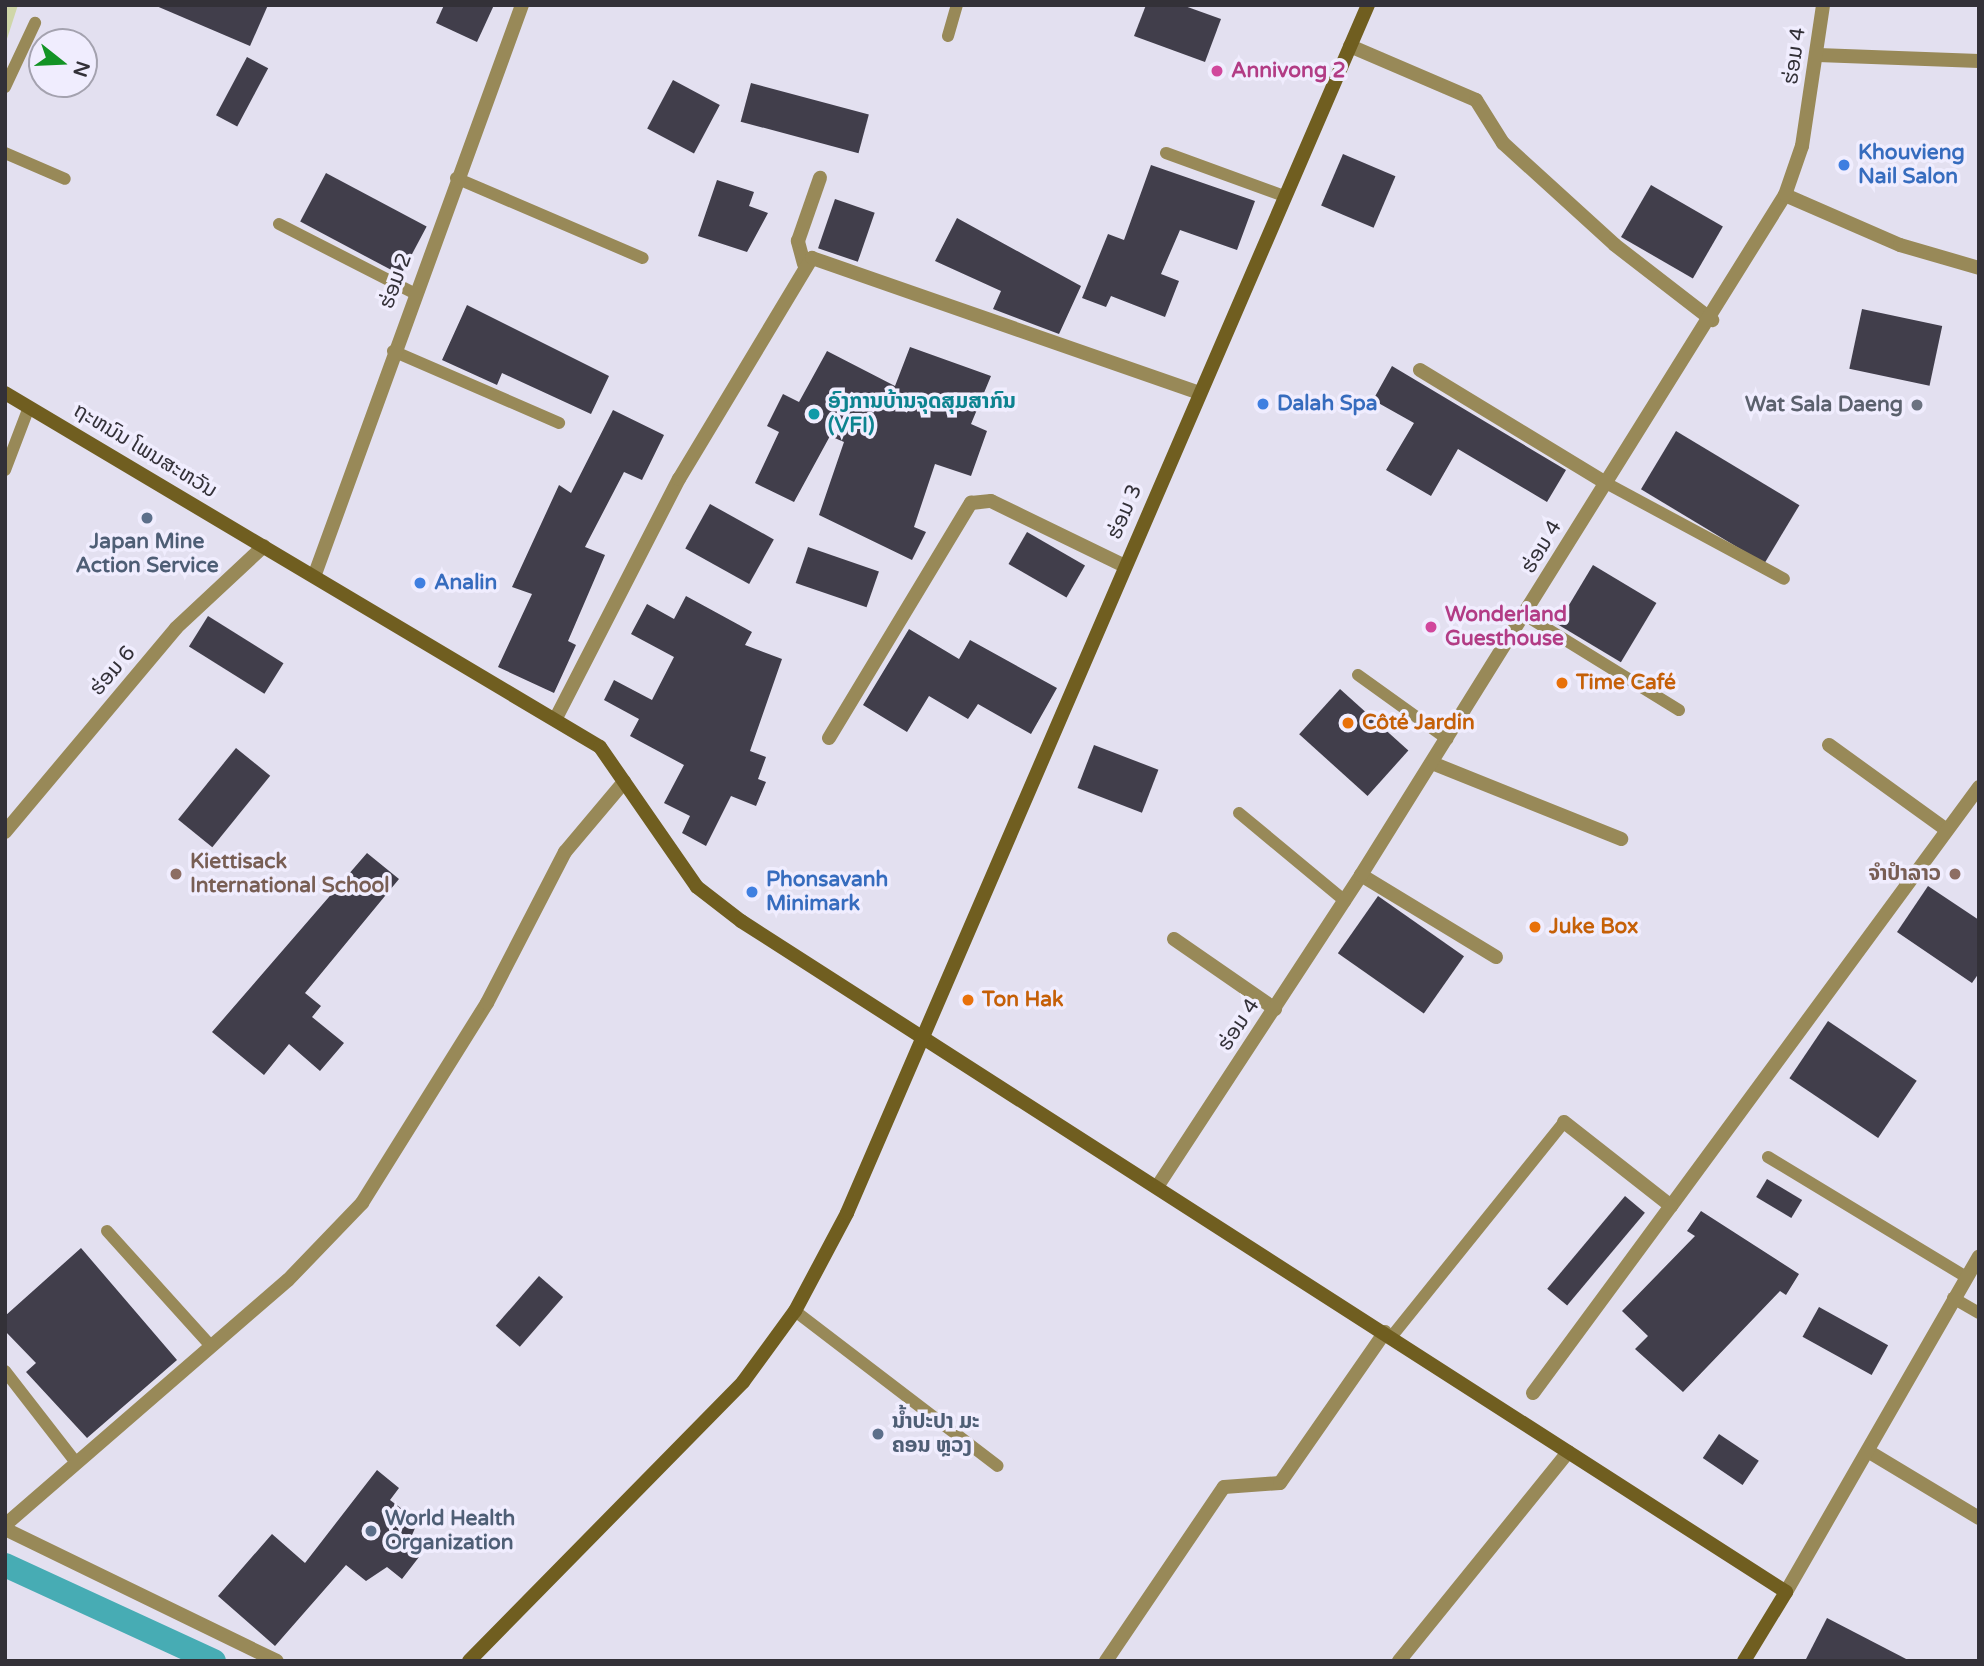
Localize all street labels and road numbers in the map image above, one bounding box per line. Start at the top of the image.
street label: ຮ່ອມ 4 [1779,26,1811,86]
street label: ຮ່ອມ 2 [374,250,418,312]
street label: ຖະຫນົນ ໂພນສະຫວັນ [69,398,221,504]
street label: ຮ່ອມ 3 [1102,481,1148,543]
street label: ຮ່ອມ 4 [1516,516,1568,578]
street label: ຮ່ອມ 6 [85,641,141,701]
street label: ຮ່ອມ 4 [1213,994,1265,1056]

